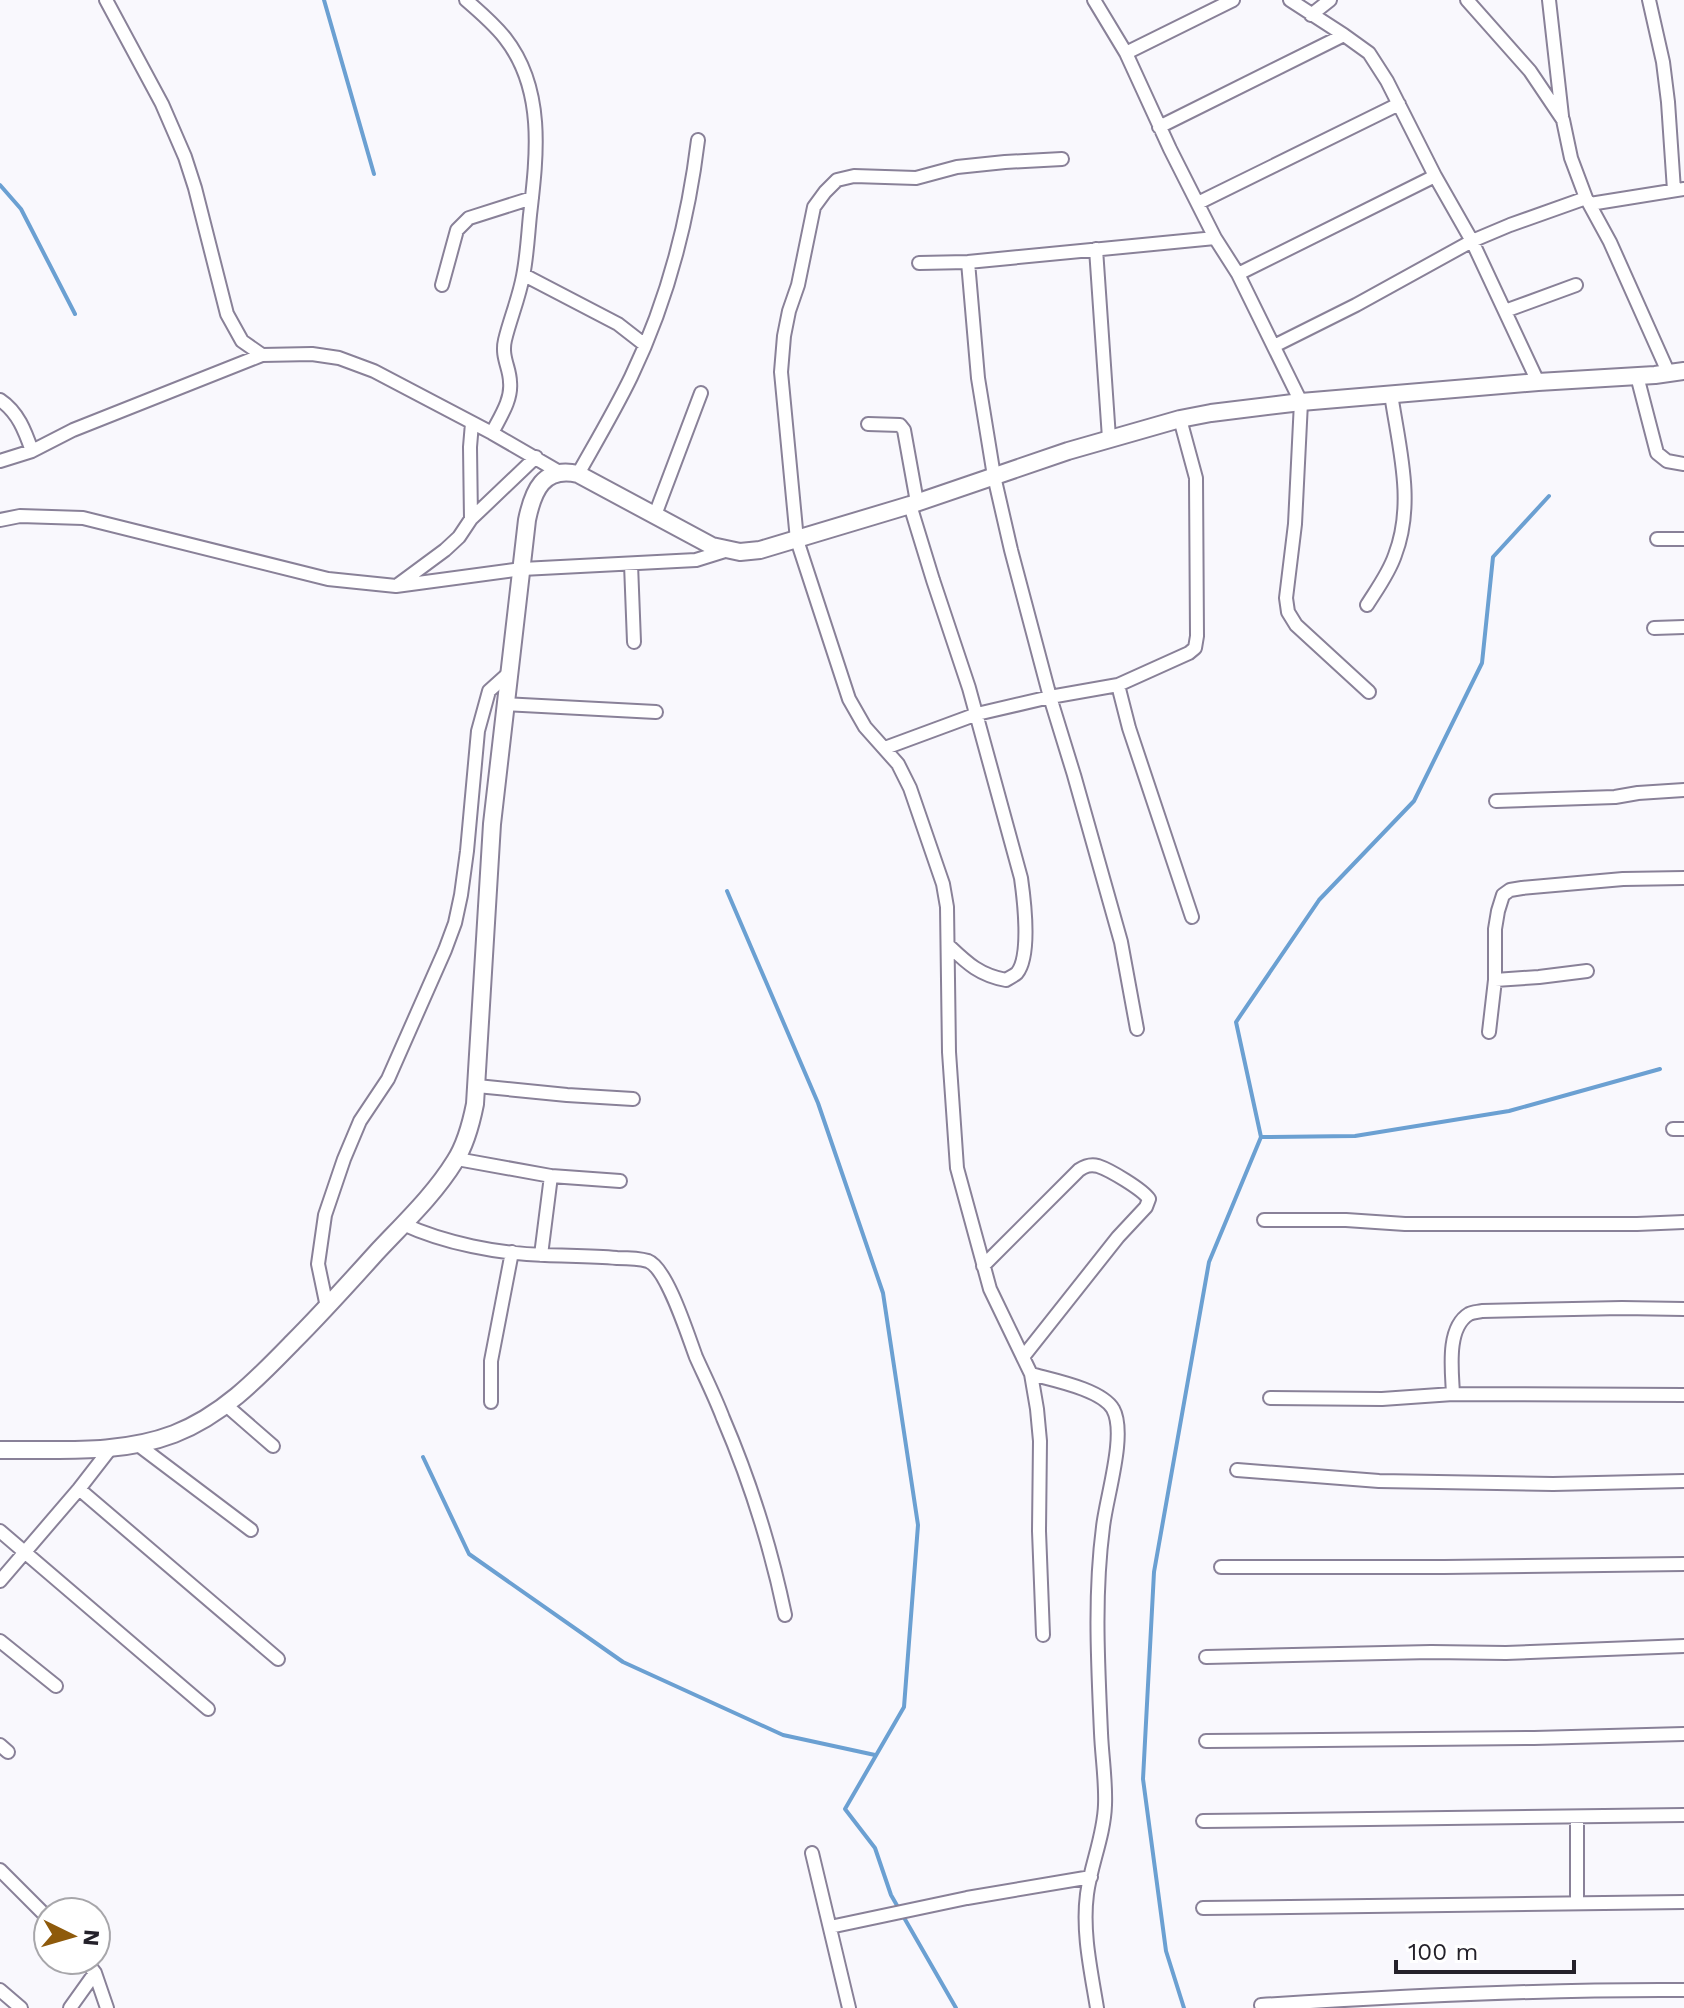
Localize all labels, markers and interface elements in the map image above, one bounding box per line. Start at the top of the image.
north arrow [32,1896,112,1976]
scale bar [1396,1924,1574,1974]
text: N [78,1928,105,1947]
text: 100 m [1408,1938,1478,1966]

